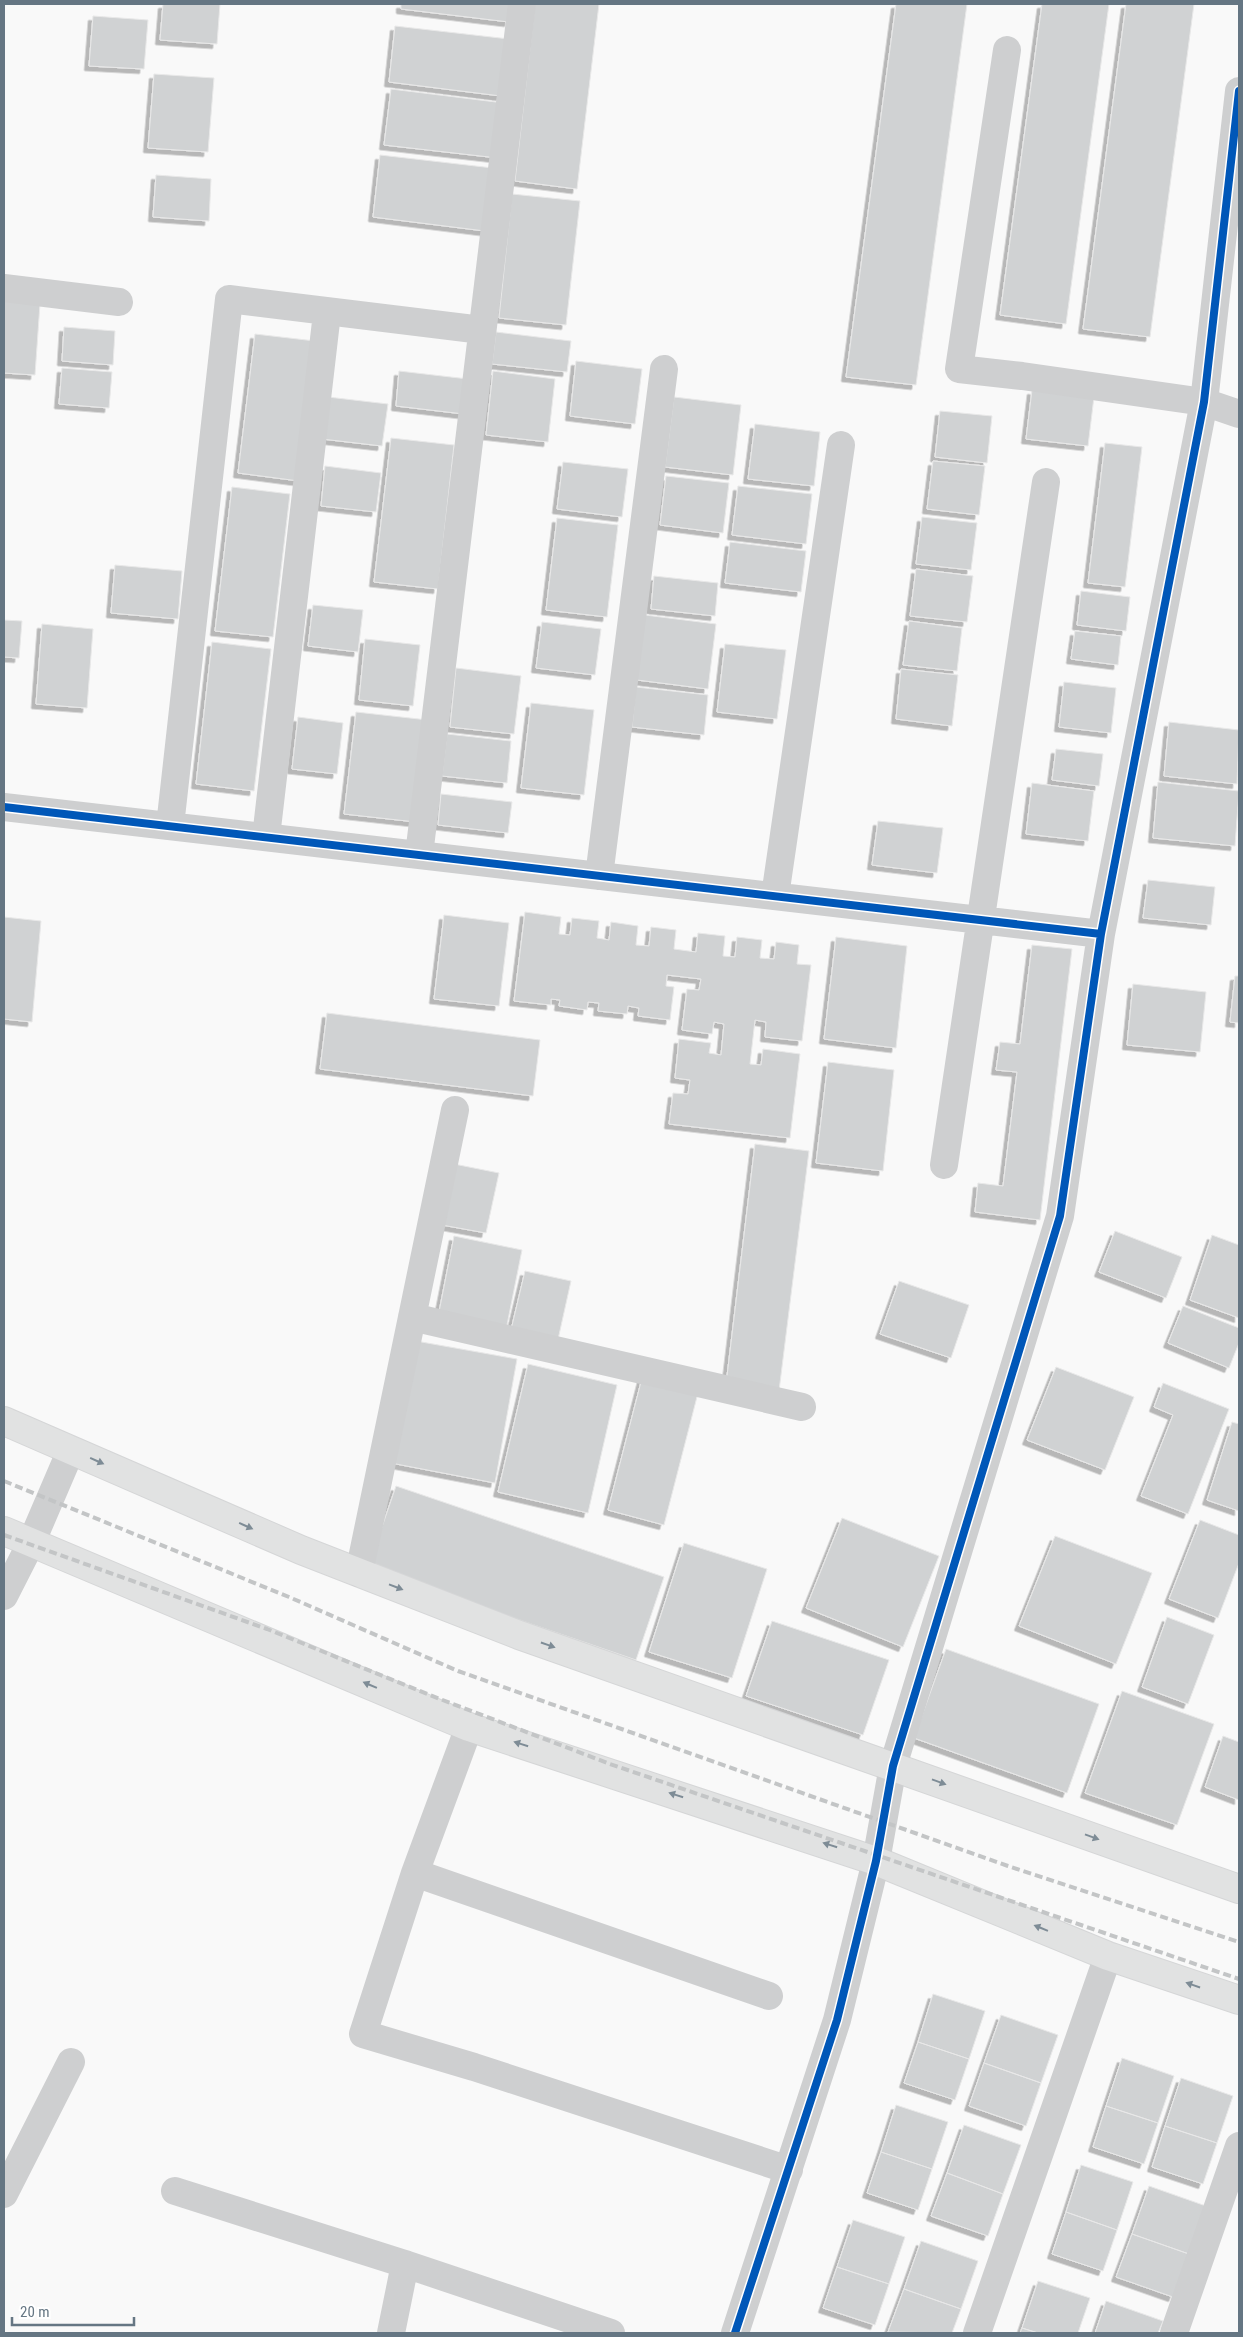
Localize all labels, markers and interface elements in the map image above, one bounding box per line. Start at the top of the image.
one-way arrow [90,1458,104,1466]
one-way arrow [239,1523,253,1531]
one-way arrow [389,1583,404,1591]
one-way arrow [541,1641,556,1649]
one-way arrow [362,1681,377,1689]
one-way arrow [513,1740,528,1748]
one-way arrow [932,1778,947,1786]
one-way arrow [668,1791,683,1798]
one-way arrow [1085,1833,1100,1841]
one-way arrow [822,1841,837,1849]
one-way arrow [1034,1924,1048,1932]
one-way arrow [1185,1981,1200,1989]
scale bar [12,2294,135,2326]
text: 20 m [20,2303,50,2321]

